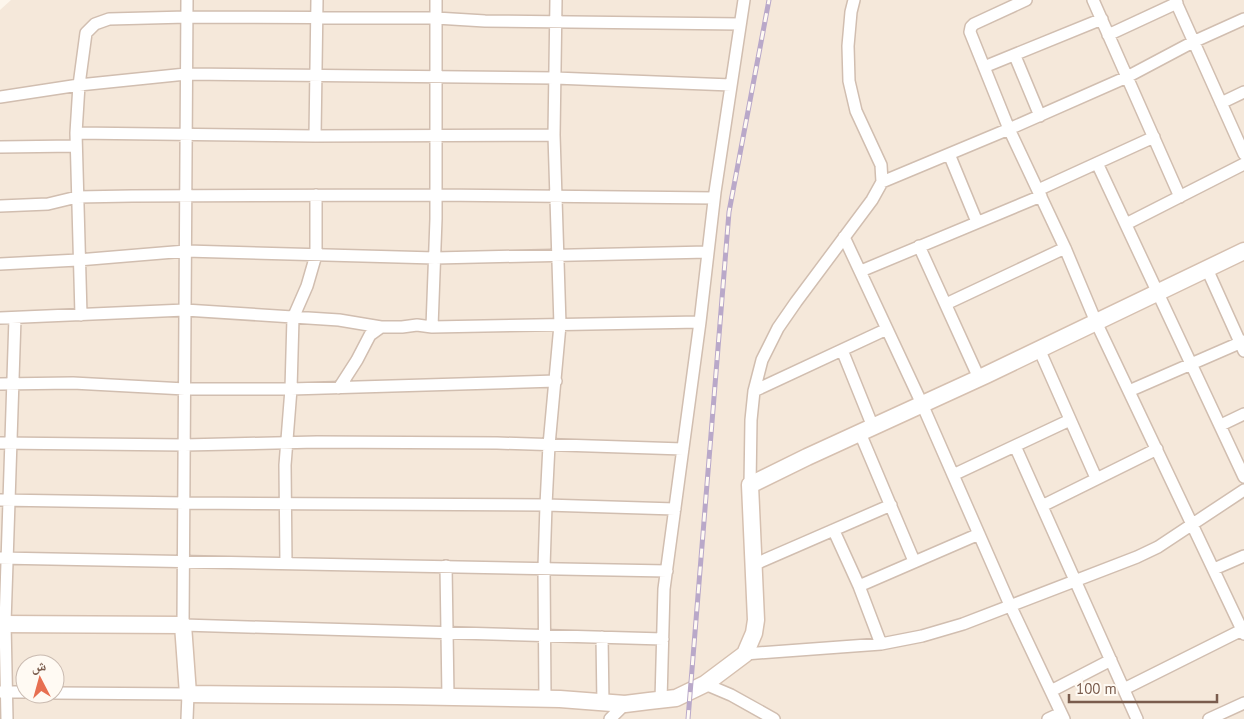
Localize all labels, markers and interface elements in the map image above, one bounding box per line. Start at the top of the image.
north arrow [15,654,65,704]
text: ش [30,656,47,676]
scale bar [1069,672,1216,704]
text: 100 m [1076,679,1117,698]

